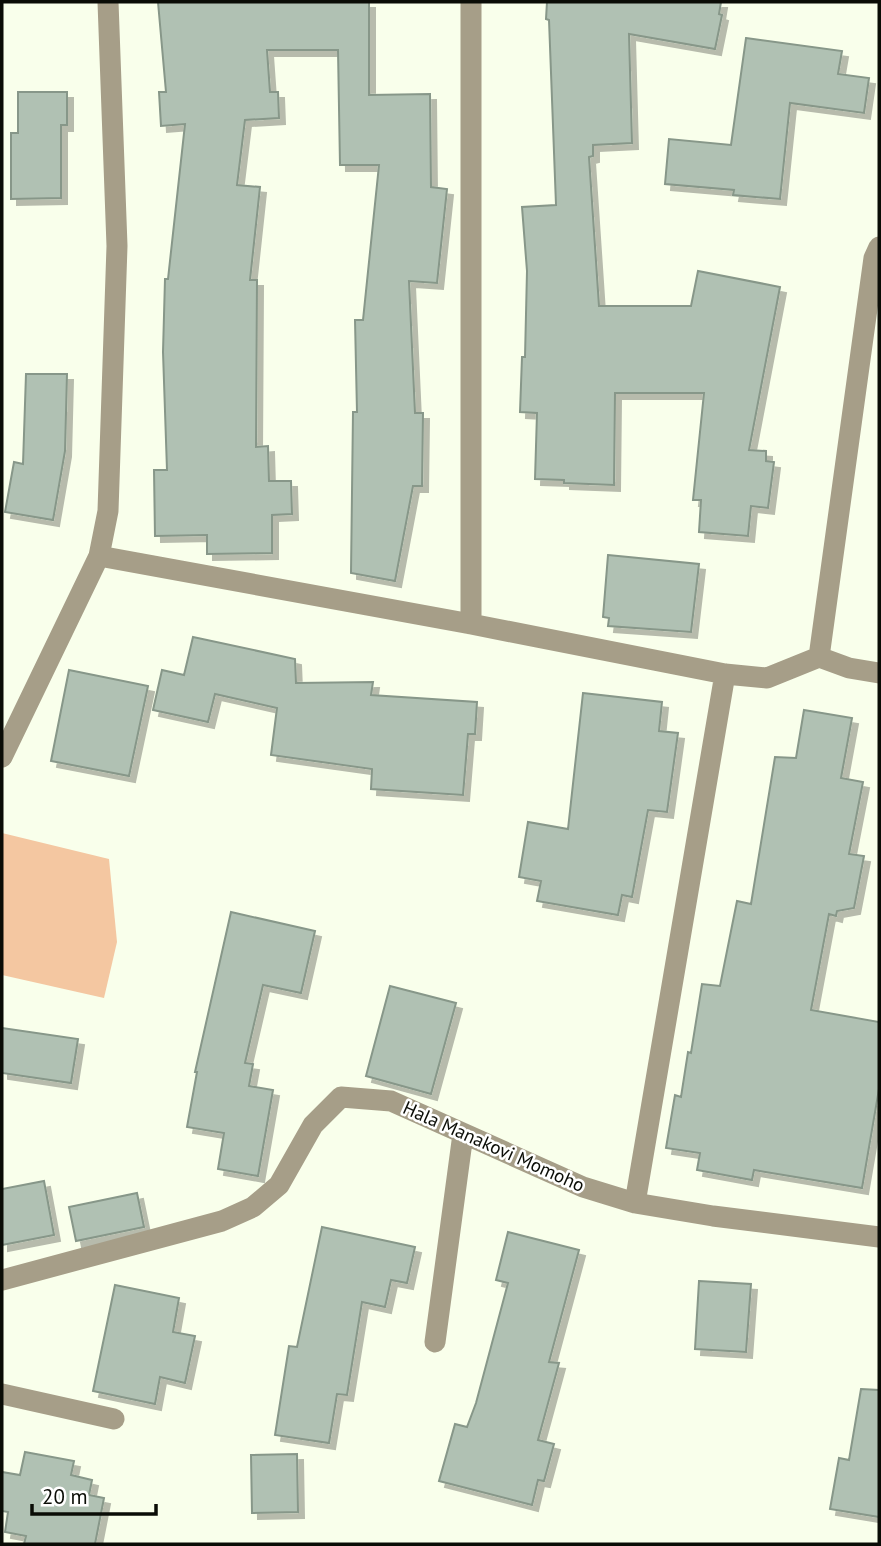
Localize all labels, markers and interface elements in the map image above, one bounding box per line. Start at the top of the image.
street label: Hala Manakovi Momoho [400,1095,588,1197]
scale bar [32,1472,156,1516]
text: 20 m [42,1483,88,1510]

